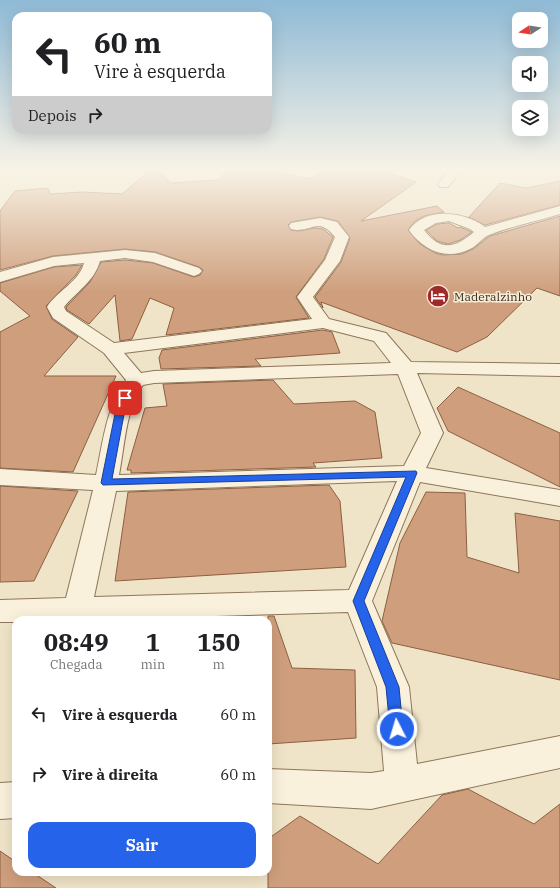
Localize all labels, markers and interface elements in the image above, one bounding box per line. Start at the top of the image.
north arrow [512,12,548,48]
map controls [512,12,548,136]
text: 60 m [94,24,161,61]
icon: left [28,28,80,80]
button: sound [512,56,548,92]
text: Vire à esquerda [94,60,226,83]
button: layers [512,100,548,136]
icon: right [84,104,106,126]
text: Depois [28,106,76,125]
hotel icon: Maderalzinho [425,283,451,309]
place label: Maderalzinho [454,289,532,304]
pin [108,381,142,415]
icon: arrive [114,387,136,409]
text: 08:49 [44,626,109,658]
text: 1 [146,626,160,658]
text: 150 [197,626,240,658]
text: Chegada [50,656,103,673]
text: min [140,656,165,673]
text: m [212,656,225,673]
icon: left [28,703,50,725]
text: Vire à esquerda [62,705,178,724]
text: 60 m [220,705,256,724]
position arrow [376,708,418,750]
icon: right [28,763,50,785]
text: Vire à direita [62,765,158,784]
text: 60 m [220,765,256,784]
button: Sair [28,822,256,868]

